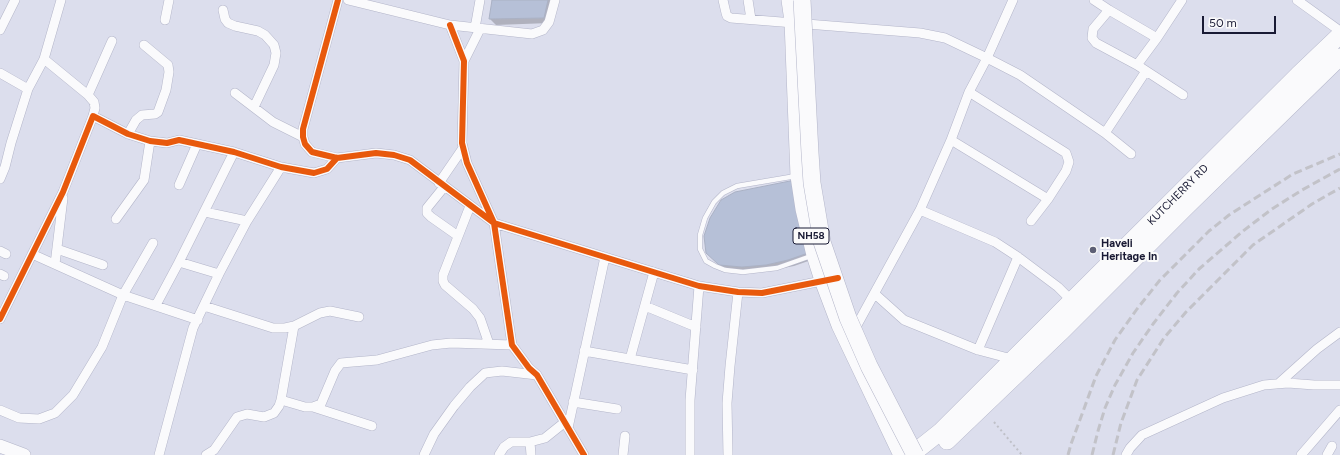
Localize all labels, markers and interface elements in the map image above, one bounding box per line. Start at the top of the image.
scale bar [1204,8,1278,34]
text: 50 m [1209,16,1237,30]
street label: KUTCHERRY RD [1145,162,1211,228]
road number: NH58 [793,228,829,244]
place label: Haveli Heritage In [1101,237,1157,263]
marker: Haveli Heritage In [1088,245,1098,255]

